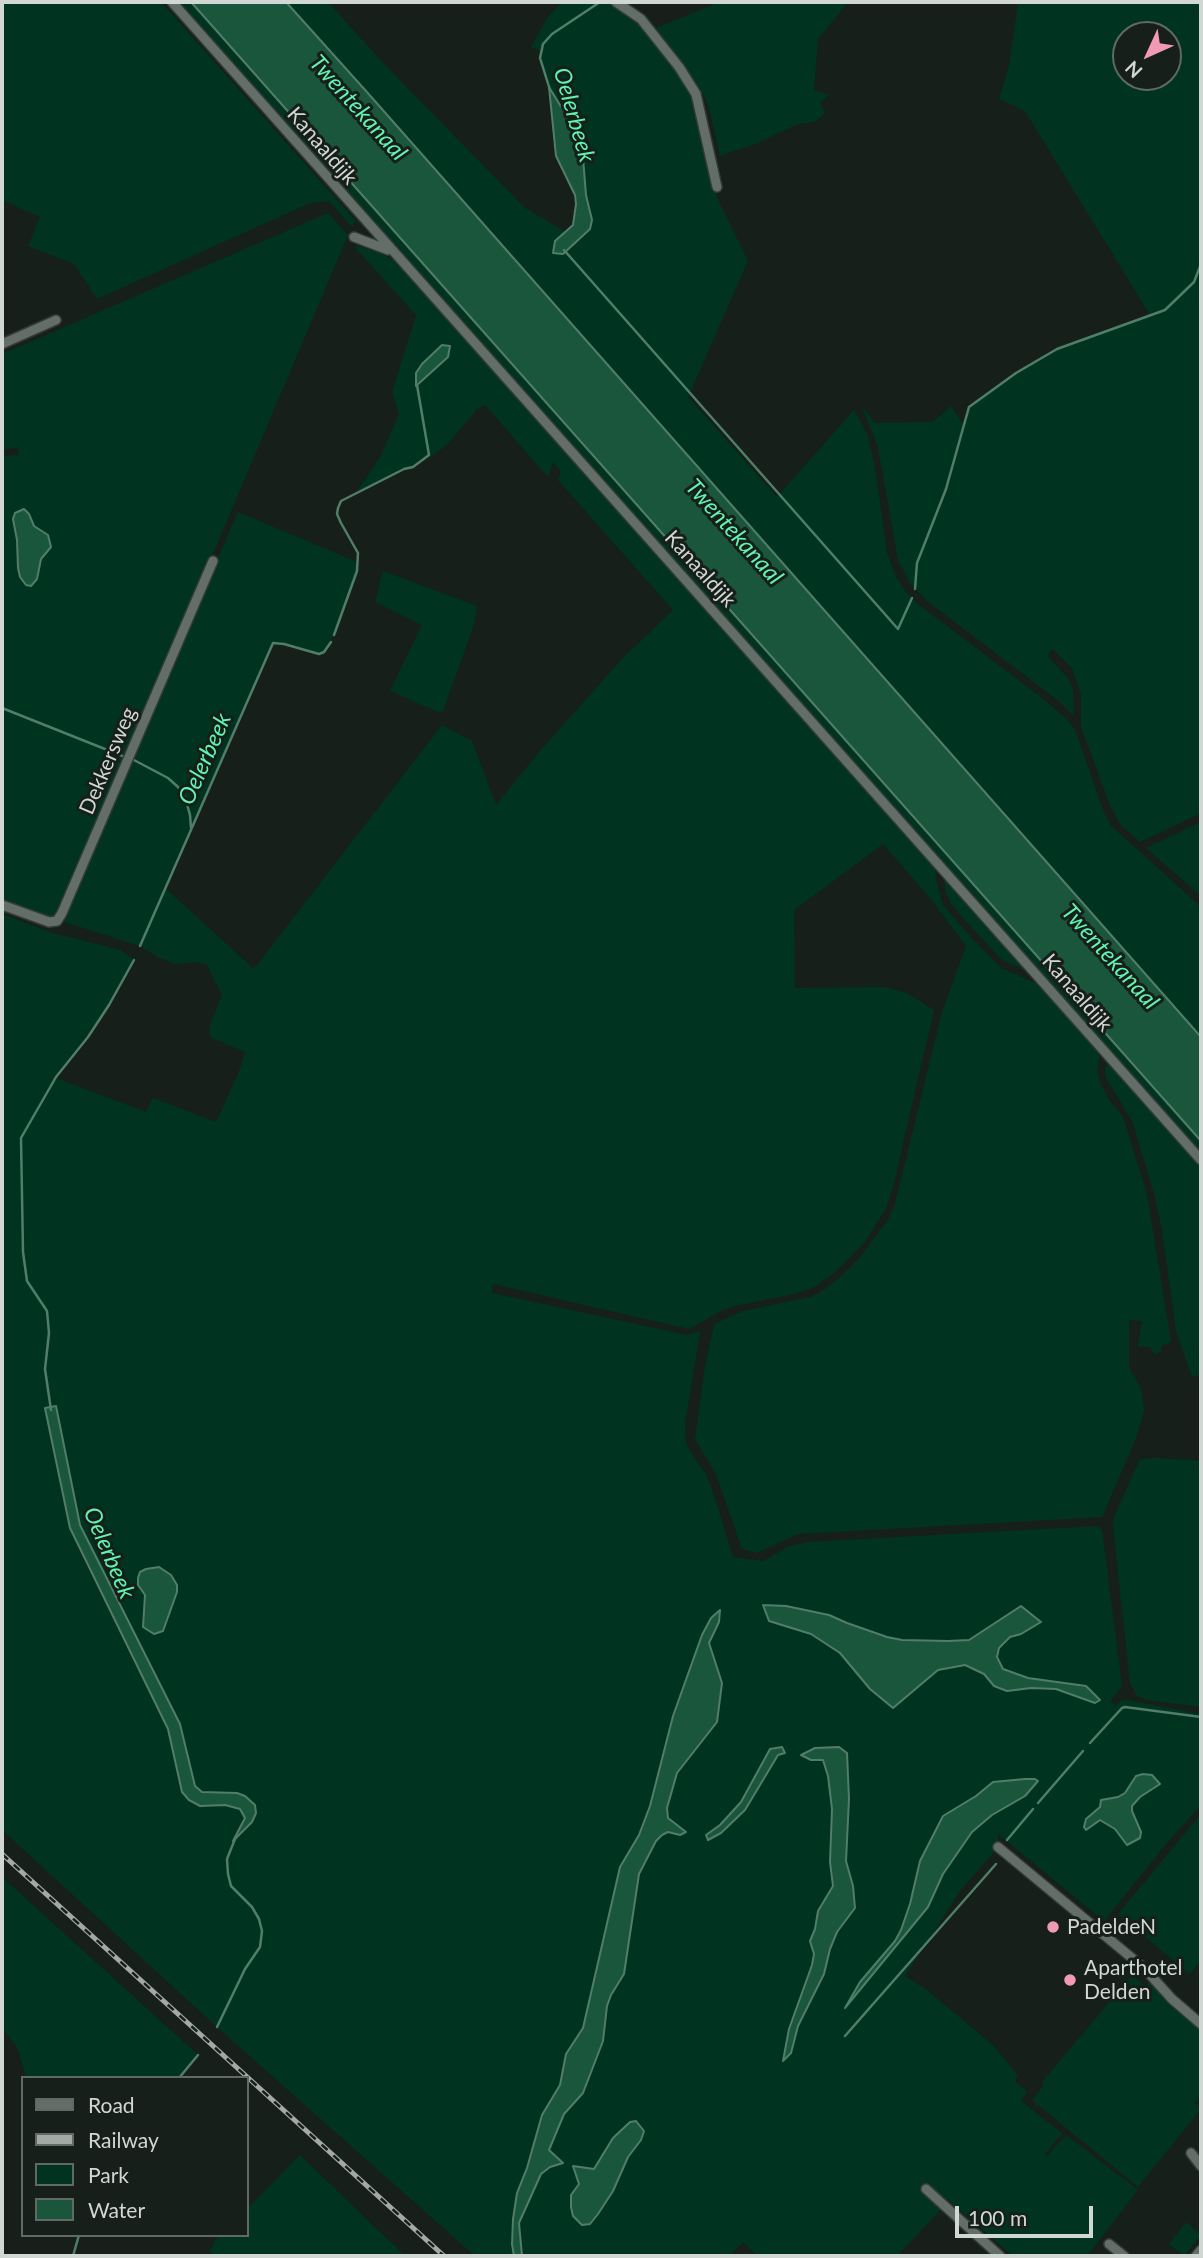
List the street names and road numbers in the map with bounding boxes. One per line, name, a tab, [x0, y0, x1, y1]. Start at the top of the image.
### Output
street label: Kanaaldijk	[282, 102, 362, 190]
street label: Kanaaldijk	[659, 526, 741, 612]
street label: Dekkersweg	[74, 704, 142, 818]
street label: Kanaaldijk	[1037, 949, 1117, 1037]

